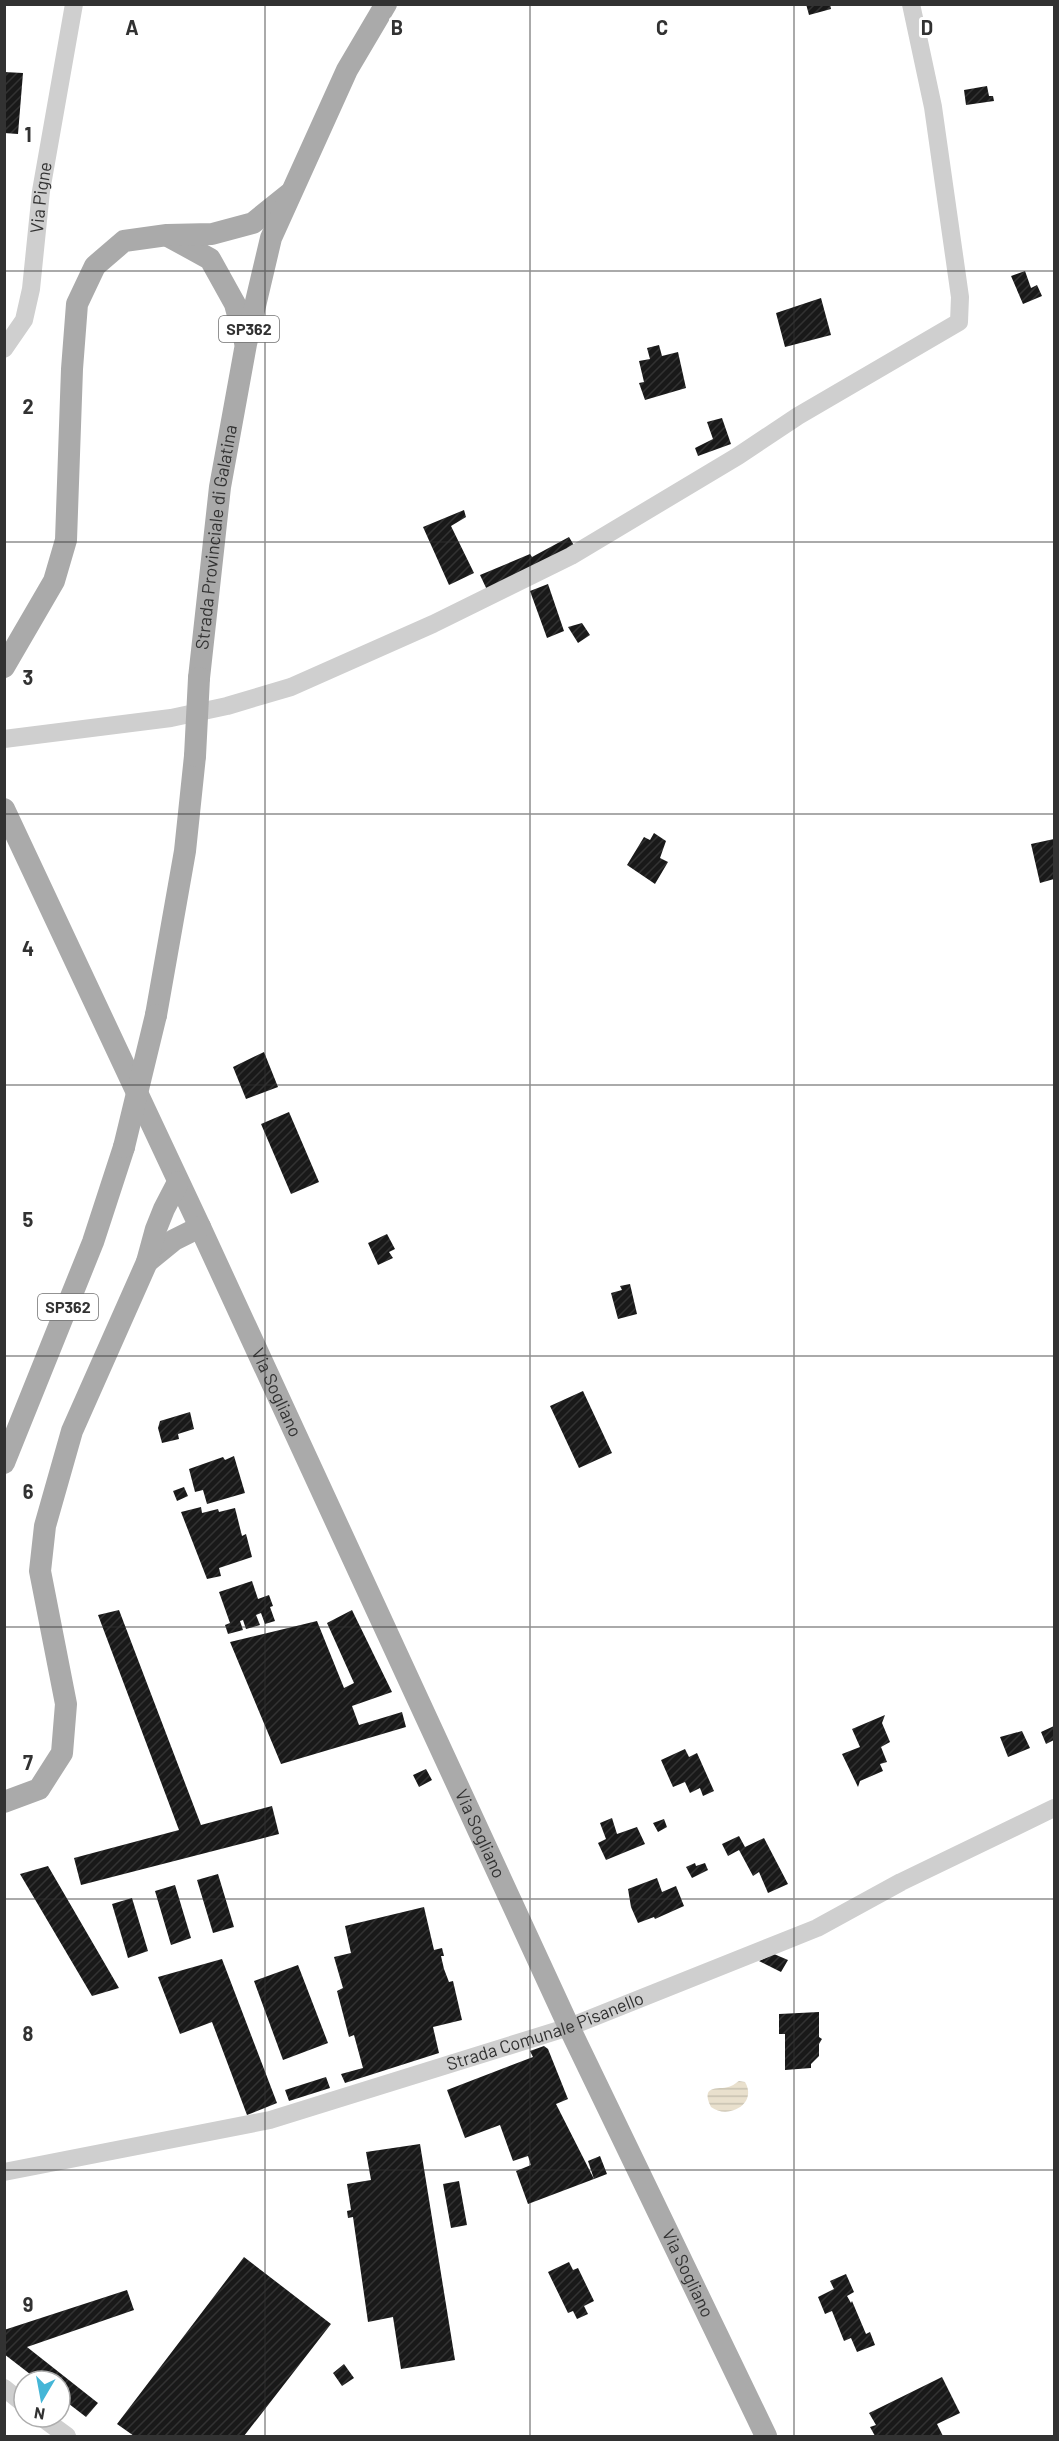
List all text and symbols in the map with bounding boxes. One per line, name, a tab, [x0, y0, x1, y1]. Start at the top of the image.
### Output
text: A	[125, 15, 139, 39]
text: B	[391, 15, 403, 39]
text: C	[656, 15, 668, 39]
text: D	[921, 15, 933, 39]
text: 1	[24, 122, 32, 146]
street label: Via Pigne	[25, 160, 56, 234]
road number: SP362	[219, 316, 279, 342]
text: 2	[22, 394, 34, 418]
street label: Strada Provinciale di Galatina	[190, 423, 241, 651]
text: 3	[23, 665, 33, 689]
text: 4	[22, 936, 34, 960]
text: 5	[23, 1207, 34, 1231]
road number: SP362	[38, 1294, 98, 1320]
street label: Via Sogliano	[247, 1344, 307, 1440]
text: 6	[23, 1479, 34, 1503]
text: 7	[23, 1750, 33, 1774]
street label: Via Sogliano	[451, 1786, 511, 1881]
street label: Strada Comunale Pisanello	[443, 1986, 647, 2075]
text: 8	[23, 2021, 34, 2045]
street label: Via Sogliano	[658, 2225, 719, 2321]
text: 9	[23, 2292, 33, 2316]
north arrow	[12, 2369, 72, 2429]
text: N	[32, 2404, 46, 2425]

